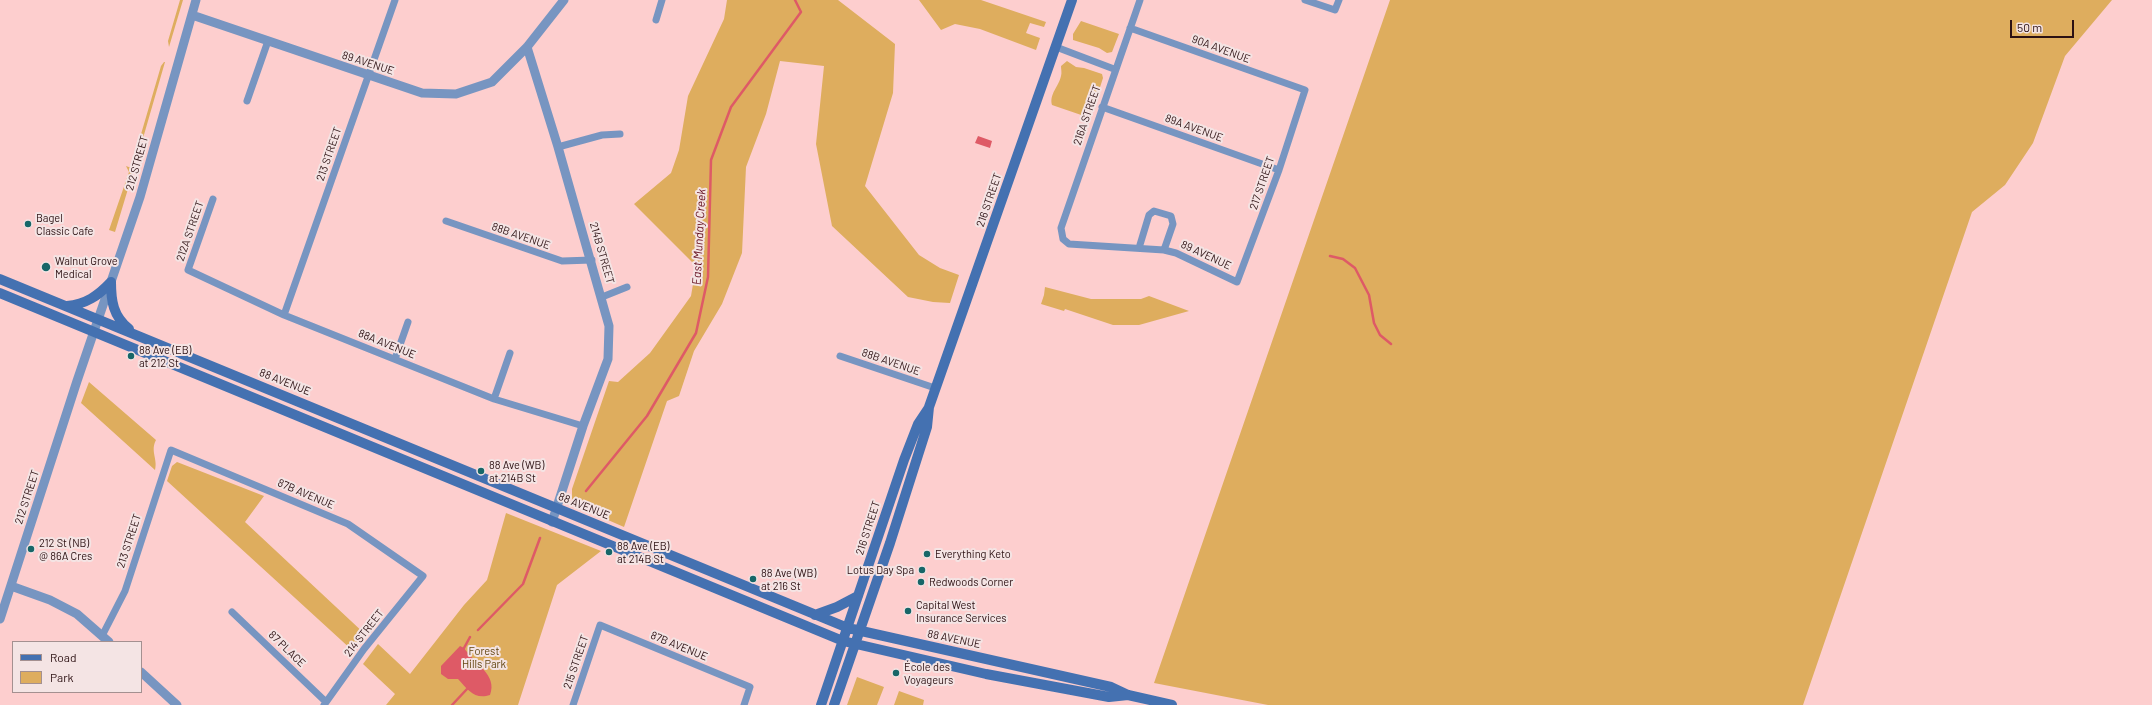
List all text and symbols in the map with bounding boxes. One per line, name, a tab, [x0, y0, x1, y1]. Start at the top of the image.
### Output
scale bar	[2012, 12, 2076, 38]
text: 50 m	[2017, 20, 2042, 34]
street label: 90A AVENUE	[1190, 32, 1252, 66]
street label: 89 AVENUE	[340, 48, 396, 78]
street label: 216A STREET	[1071, 83, 1103, 147]
street label: 89A AVENUE	[1163, 111, 1225, 145]
street label: 213 STREET	[314, 125, 344, 183]
street label: 212 STREET	[123, 134, 151, 192]
street label: 217 STREET	[1247, 154, 1277, 212]
street label: 216 STREET	[974, 171, 1004, 229]
water label: East Munday Creek	[689, 189, 709, 285]
street label: 212A STREET	[173, 199, 207, 263]
place label: Bagel Classic Cafe	[36, 211, 93, 237]
marker: Bagel Classic Cafe	[23, 219, 33, 229]
street label: 88B AVENUE	[490, 220, 552, 252]
street label: 214B STREET	[587, 221, 617, 285]
street label: 89 AVENUE	[1179, 238, 1233, 272]
place label: Walnut Grove Medical	[55, 254, 118, 280]
marker: Walnut Grove Medical	[40, 261, 52, 273]
street label: 88A AVENUE	[356, 327, 418, 361]
place label: 88 Ave (EB) at 212 St	[139, 343, 191, 369]
street label: 88B AVENUE	[860, 346, 922, 378]
marker: 88 Ave (EB) at 212 St	[126, 351, 136, 361]
street label: 88 AVENUE	[257, 366, 313, 398]
place label: 88 Ave (WB) at 214B St	[489, 458, 544, 484]
marker: 88 Ave (WB) at 214B St	[476, 466, 486, 476]
street label: 212 STREET	[12, 468, 42, 526]
street label: 87B AVENUE	[276, 476, 336, 512]
street label: 88 AVENUE	[556, 490, 612, 522]
street label: 216 STREET	[853, 499, 883, 557]
street label: 213 STREET	[114, 512, 144, 570]
place label: 212 St (NB) @ 86A Cres	[39, 536, 92, 562]
place label: 88 Ave (EB) at 214B St	[617, 539, 669, 565]
marker: 212 St (NB) @ 86A Cres	[26, 544, 36, 554]
marker: 88 Ave (EB) at 214B St	[604, 547, 614, 557]
place label: Everything Keto	[935, 547, 1011, 561]
marker: Everything Keto	[922, 549, 932, 559]
place label: Lotus Day Spa	[847, 563, 914, 577]
marker: Lotus Day Spa	[917, 565, 927, 575]
place label: 88 Ave (WB) at 216 St	[761, 566, 816, 592]
marker: 88 Ave (WB) at 216 St	[748, 574, 758, 584]
place label: Redwoods Corner	[929, 575, 1013, 589]
marker: Redwoods Corner	[916, 577, 926, 587]
place label: Capital West Insurance Services	[916, 598, 1007, 624]
marker: Capital West Insurance Services	[903, 606, 913, 616]
street label: 214 STREET	[341, 607, 387, 659]
street label: 88 AVENUE	[926, 627, 982, 651]
street label: 87 PLACE	[266, 628, 308, 670]
street label: 87B AVENUE	[649, 629, 709, 663]
street label: 215 STREET	[561, 633, 591, 691]
legend	[12, 641, 142, 693]
park label: Forest Hills Park	[462, 644, 506, 670]
text: Road	[50, 650, 77, 664]
place label: École des Voyageurs	[904, 660, 953, 686]
marker: École des Voyageurs	[891, 668, 901, 678]
text: Park	[50, 670, 74, 684]

